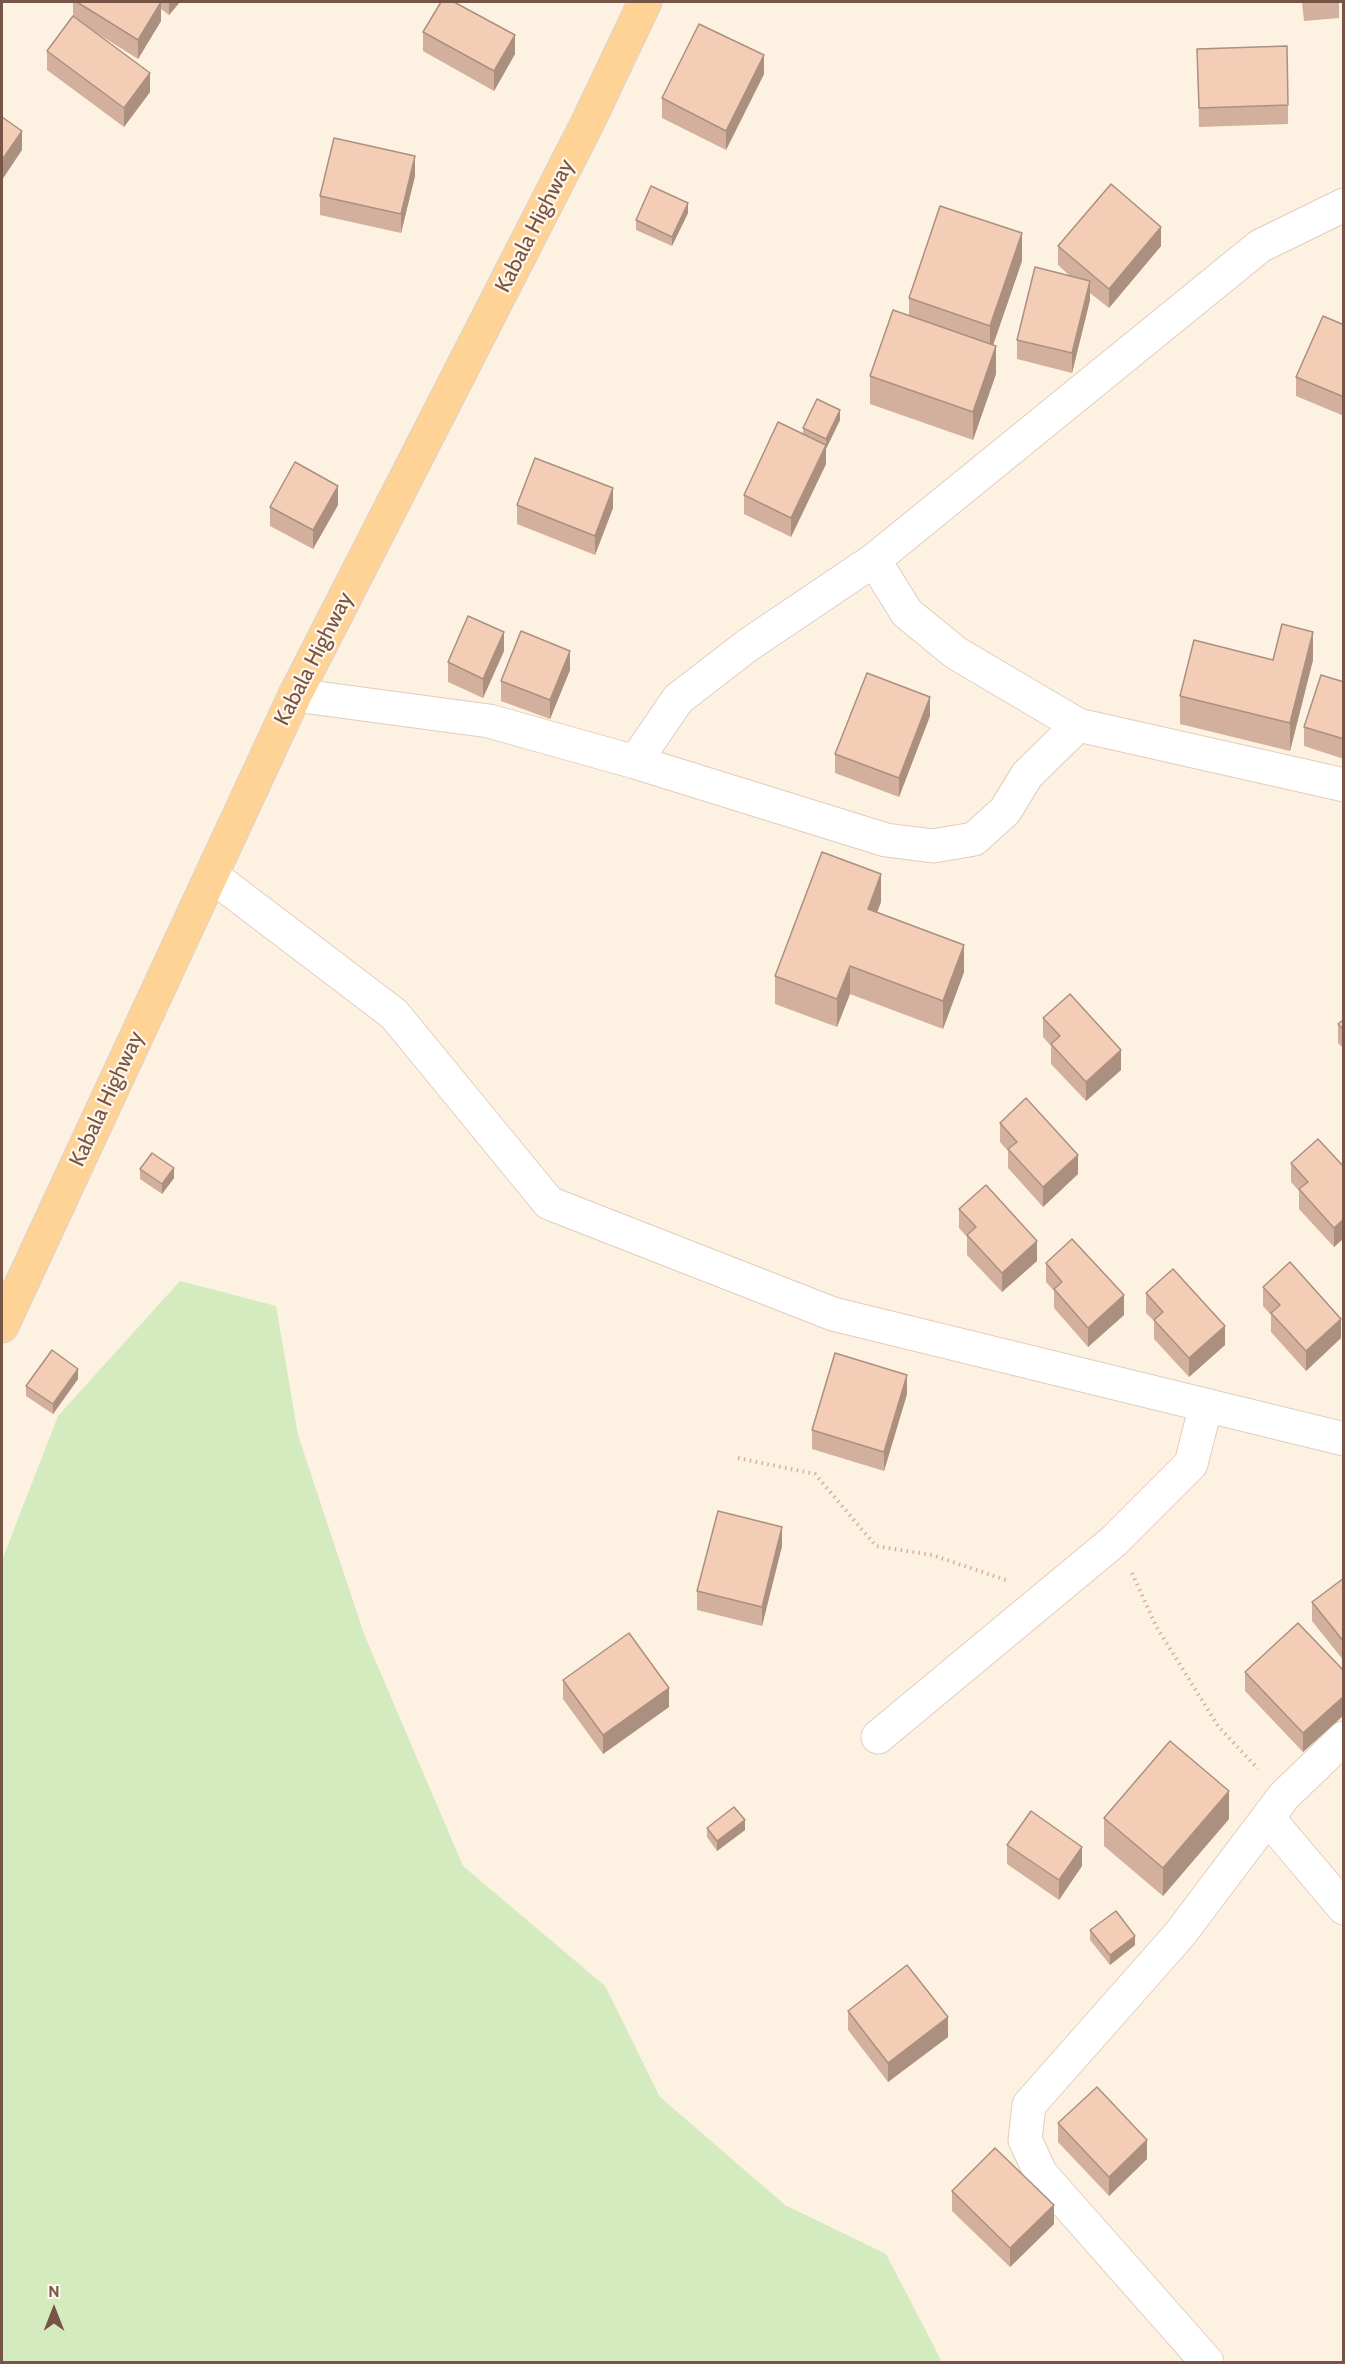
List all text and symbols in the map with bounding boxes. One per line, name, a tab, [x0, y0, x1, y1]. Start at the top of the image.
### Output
street label: Kabala Highway	[490, 155, 580, 297]
street label: Kabala Highway	[269, 588, 359, 730]
street label: Kabala Highway	[64, 1027, 150, 1171]
north arrow	[24, 2280, 84, 2340]
text: N	[48, 2282, 60, 2301]

